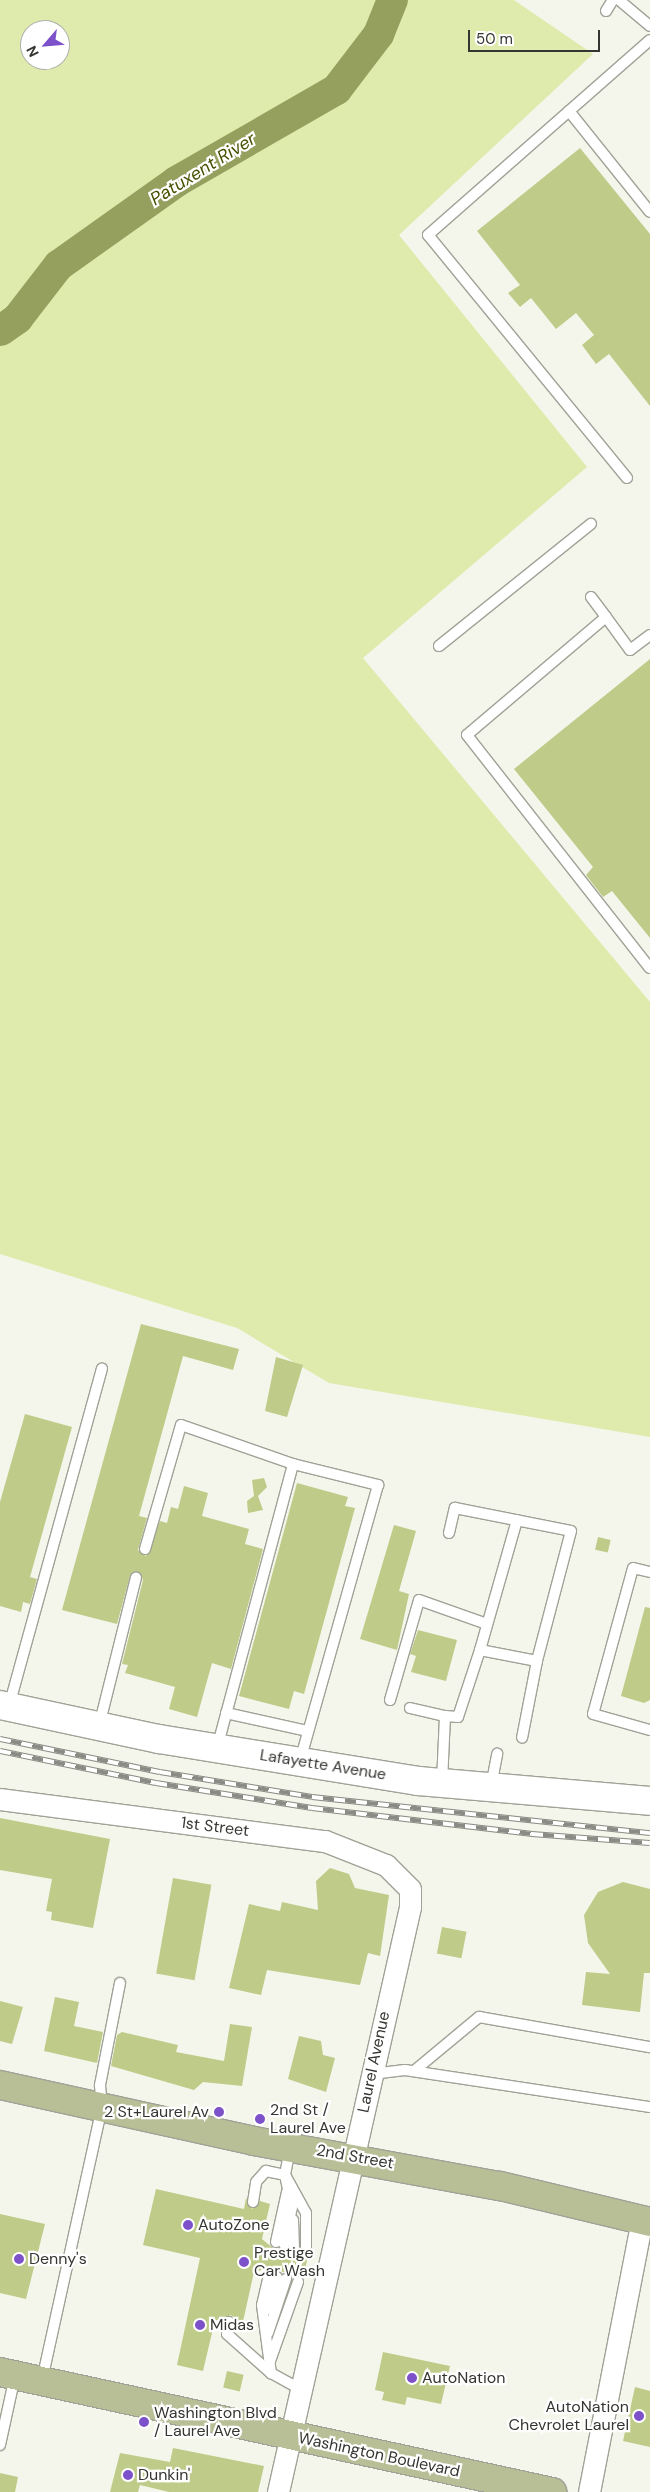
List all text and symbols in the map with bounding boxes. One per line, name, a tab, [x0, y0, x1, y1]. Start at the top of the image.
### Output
north arrow	[20, 20, 70, 70]
scale bar	[470, 20, 602, 52]
text: 50 m	[476, 29, 513, 49]
text: N	[22, 43, 43, 60]
water label: Patuxent River	[146, 128, 260, 210]
street label: Lafayette Avenue	[258, 1746, 388, 1784]
street label: 1st Street	[180, 1813, 250, 1841]
street label: Laurel Avenue	[354, 2010, 394, 2114]
place label: 2nd St / Laurel Ave	[270, 2100, 346, 2138]
place label: 2 St+Laurel Av	[104, 2102, 209, 2122]
marker: 2 St+Laurel Av	[213, 2106, 225, 2118]
marker: 2nd St / Laurel Ave	[254, 2113, 266, 2125]
street label: 2nd Street	[315, 2141, 395, 2173]
place label: AutoZone	[198, 2215, 270, 2235]
marker: AutoZone	[182, 2219, 194, 2231]
place label: Prestige Car Wash	[254, 2243, 325, 2281]
place label: Denny's	[29, 2249, 87, 2269]
marker: Denny's	[13, 2253, 25, 2265]
marker: Prestige Car Wash	[238, 2256, 250, 2268]
place label: Midas	[210, 2315, 254, 2335]
marker: Midas	[194, 2319, 206, 2331]
place label: AutoNation	[422, 2368, 505, 2388]
marker: AutoNation	[406, 2372, 418, 2384]
place label: AutoNation Chevrolet Laurel	[509, 2397, 629, 2435]
place label: Washington Blvd / Laurel Ave	[154, 2403, 277, 2441]
marker: AutoNation Chevrolet Laurel	[633, 2410, 645, 2422]
marker: Washington Blvd / Laurel Ave	[138, 2416, 150, 2428]
street label: Washington Boulevard	[297, 2428, 461, 2482]
place label: Dunkin'	[138, 2465, 190, 2485]
marker: Dunkin'	[122, 2469, 134, 2481]

